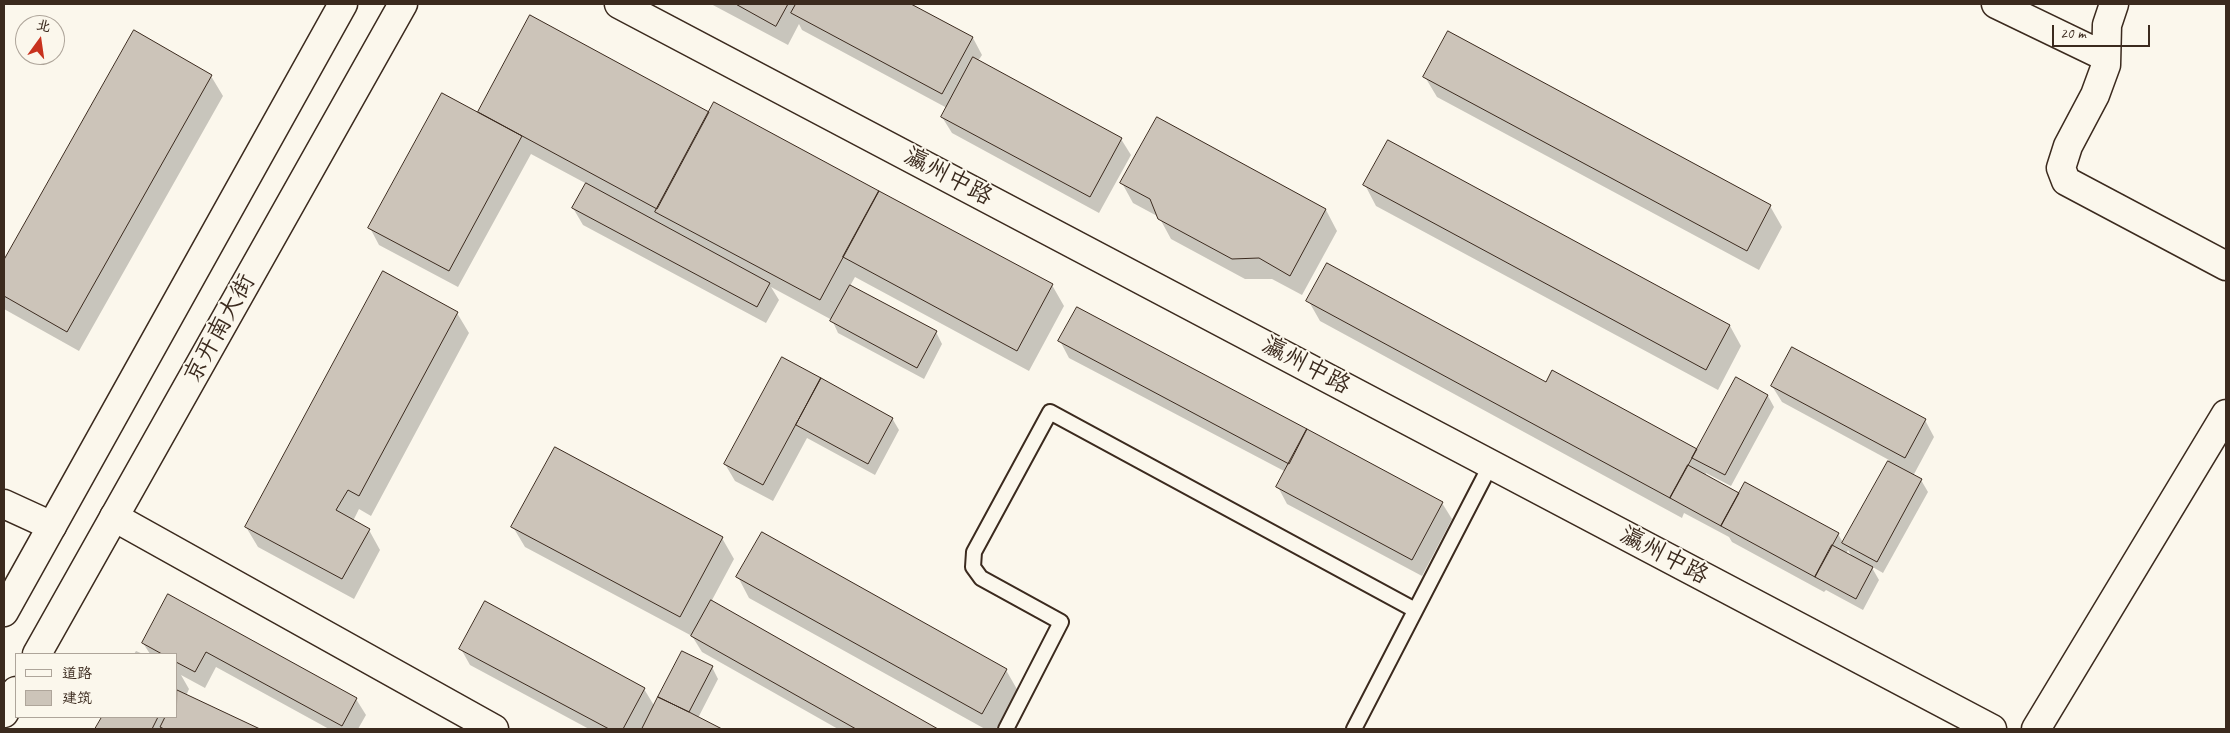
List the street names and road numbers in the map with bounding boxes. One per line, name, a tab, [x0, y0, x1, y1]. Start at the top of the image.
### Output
street label: 瀛州中路	[899, 142, 997, 212]
street label: 京开南大街	[178, 270, 262, 388]
street label: 瀛州中路	[1257, 331, 1355, 401]
street label: 瀛州中路	[1615, 521, 1713, 591]

